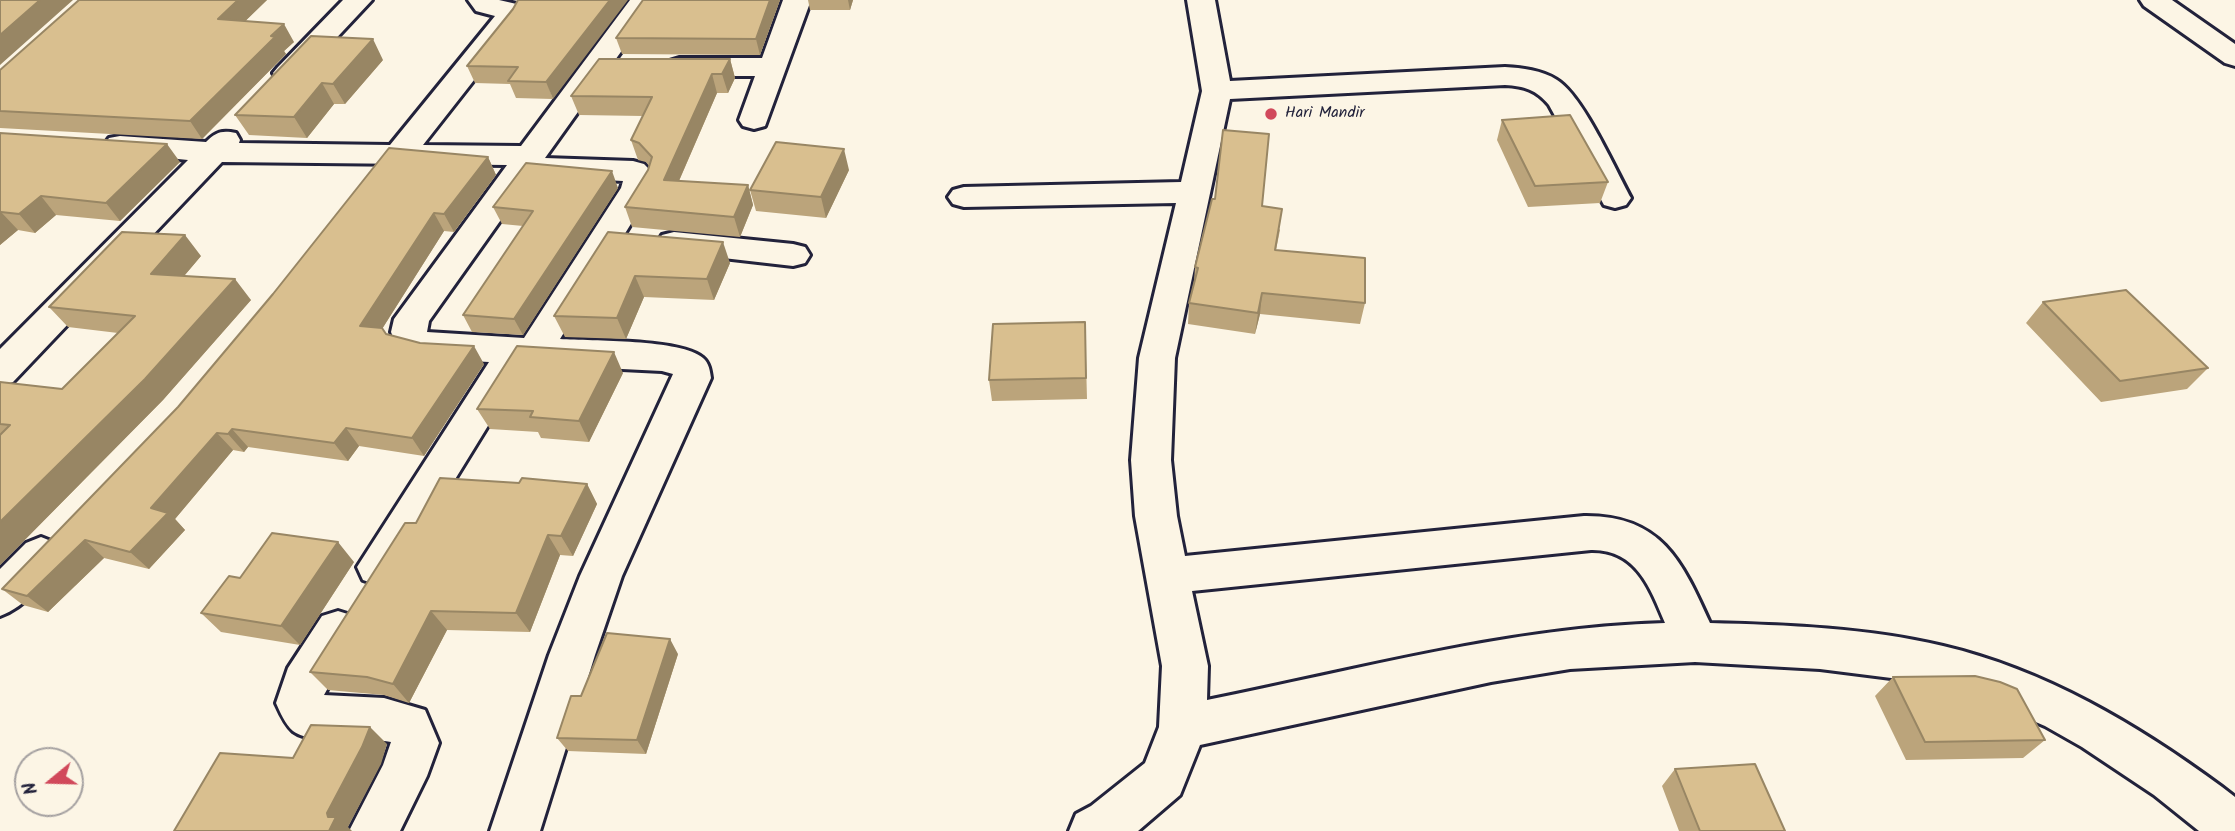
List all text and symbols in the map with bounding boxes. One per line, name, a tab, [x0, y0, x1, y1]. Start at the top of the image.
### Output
place label: Hari Mandir	[1285, 104, 1364, 124]
marker: Hari Mandir	[1263, 106, 1279, 122]
north arrow	[14, 747, 84, 817]
text: N	[15, 778, 47, 799]

